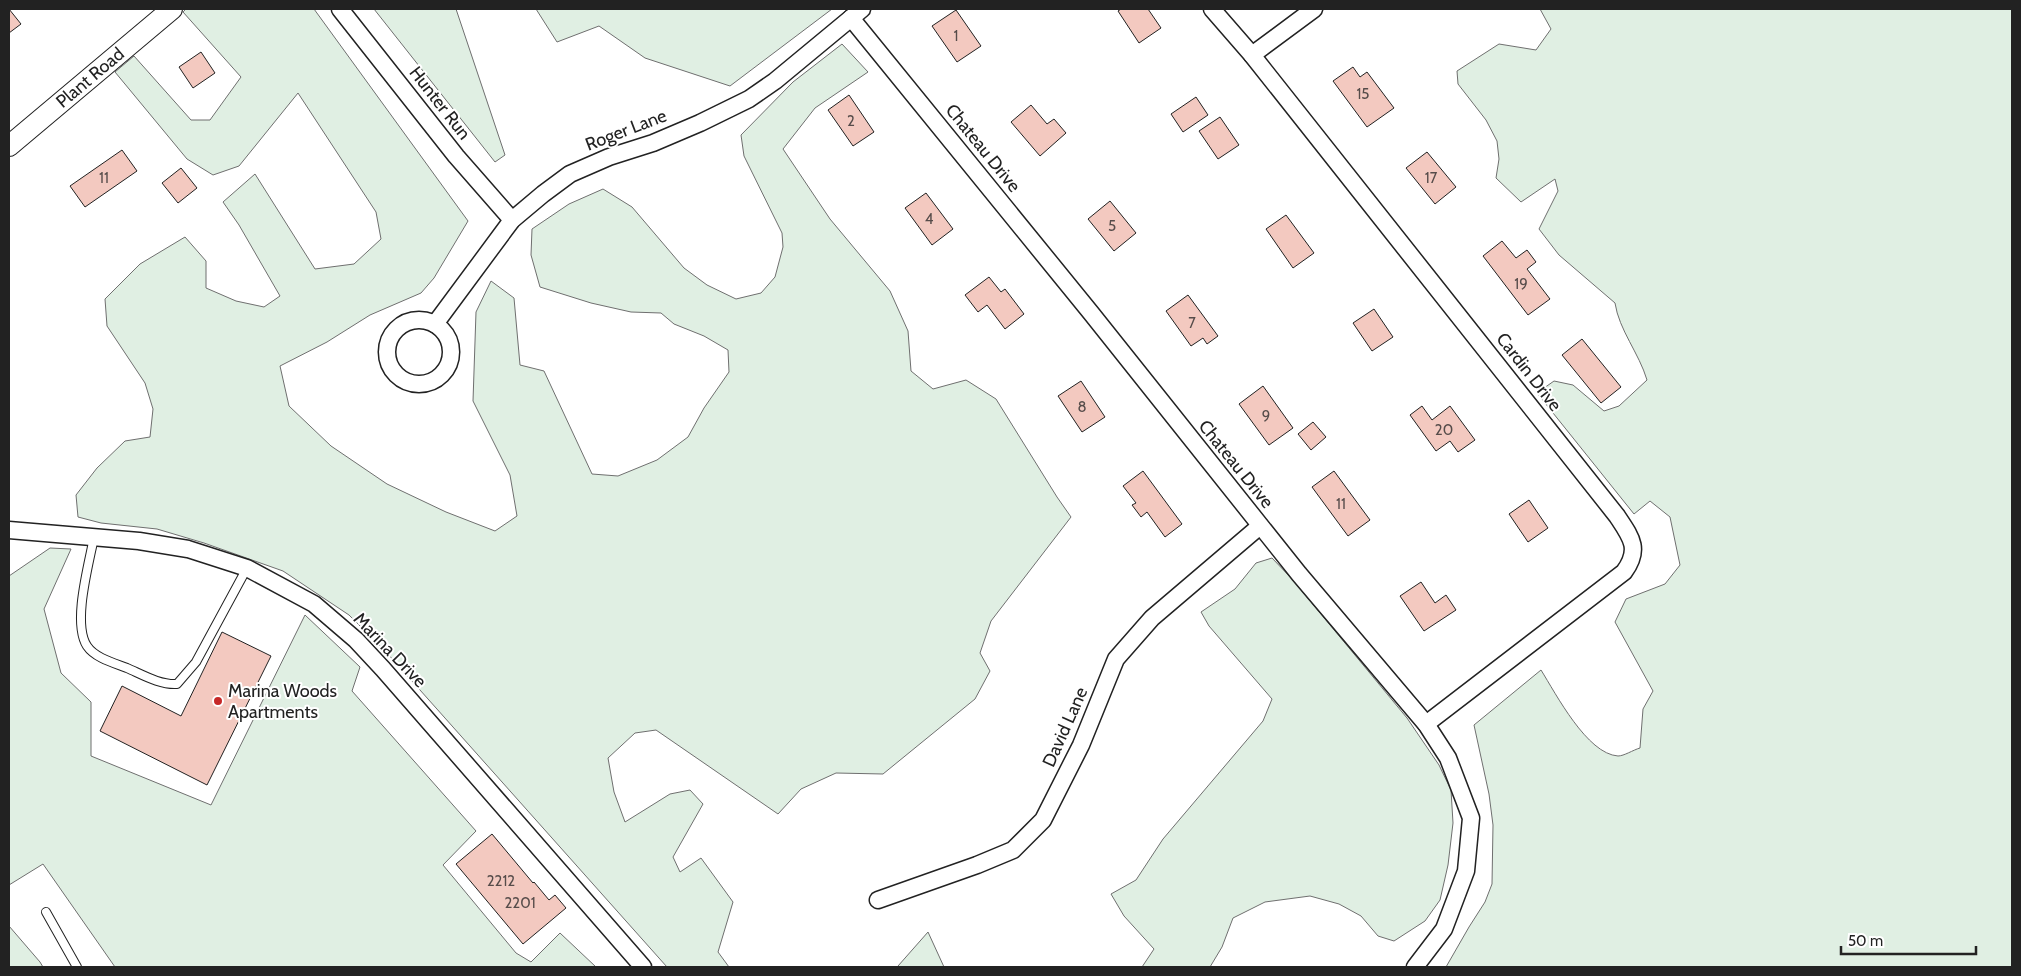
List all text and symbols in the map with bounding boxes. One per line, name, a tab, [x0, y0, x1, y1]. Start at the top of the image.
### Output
house number: 1	[954, 27, 958, 45]
street label: Plant Road	[52, 43, 129, 113]
street label: Hunter Run	[405, 62, 475, 144]
house number: 15	[1356, 85, 1370, 103]
street label: Chateau Drive	[941, 99, 1025, 197]
street label: Roger Lane	[582, 104, 670, 156]
house number: 2	[847, 112, 855, 130]
house number: 11	[99, 169, 109, 187]
house number: 17	[1425, 169, 1438, 187]
house number: 4	[925, 210, 934, 228]
house number: 5	[1108, 217, 1116, 235]
house number: 19	[1514, 275, 1528, 293]
house number: 7	[1188, 314, 1196, 332]
street label: Cardin Drive	[1492, 328, 1566, 416]
house number: 8	[1077, 398, 1087, 416]
house number: 9	[1262, 407, 1270, 425]
street label: Chateau Drive	[1194, 415, 1278, 513]
house number: 20	[1435, 421, 1453, 439]
house number: 11	[1336, 495, 1346, 513]
street label: Marina Drive	[349, 608, 431, 692]
place label: Marina Woods Apartments	[228, 680, 337, 723]
street label: David Lane	[1038, 684, 1092, 770]
marker: Marina Woods Apartments	[212, 695, 224, 707]
house number: 2212	[487, 872, 515, 890]
house number: 2201	[504, 894, 536, 912]
scale bar	[1841, 924, 1976, 956]
text: 50 m	[1848, 932, 1883, 950]

